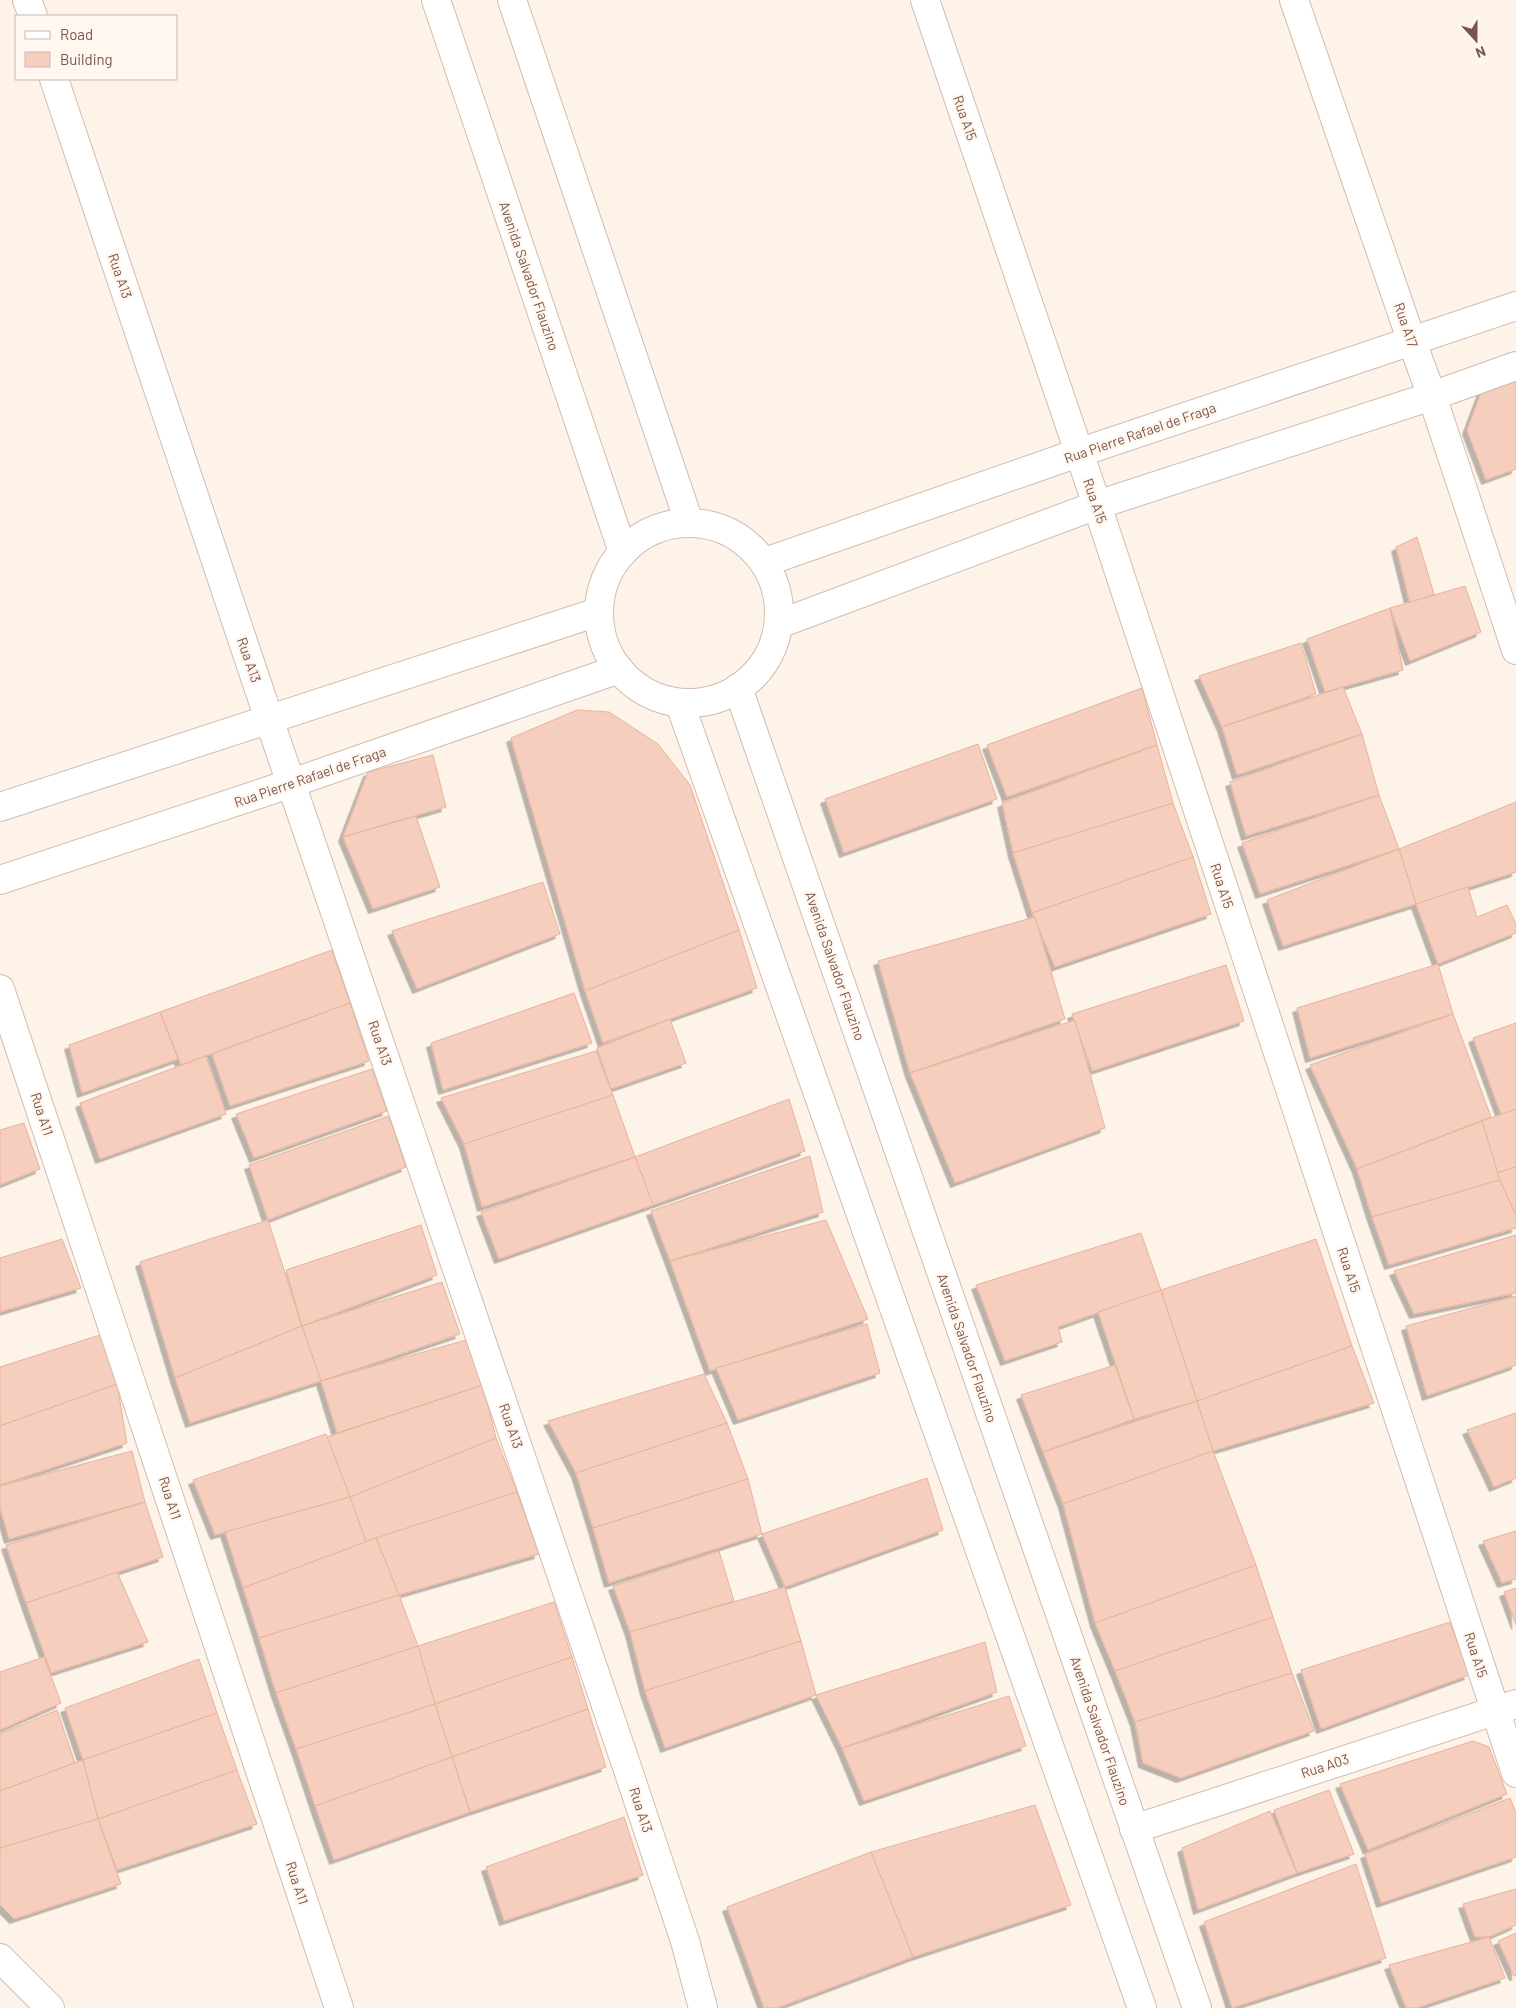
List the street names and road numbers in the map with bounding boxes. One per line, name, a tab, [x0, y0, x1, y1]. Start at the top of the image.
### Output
street label: Rua A15	[950, 93, 981, 143]
street label: Avenida Salvador Flauzino	[496, 199, 563, 353]
street label: Rua A13	[105, 251, 136, 301]
street label: Rua A17	[1391, 300, 1422, 350]
street label: Rua Pierre Rafael de Fraga	[1062, 399, 1218, 467]
street label: Rua A15	[1080, 476, 1111, 526]
street label: Rua A13	[234, 635, 265, 685]
street label: Rua Pierre Rafael de Fraga	[232, 743, 388, 811]
street label: Rua A15	[1207, 861, 1238, 911]
street label: Avenida Salvador Flauzino	[802, 889, 869, 1043]
street label: Rua A13	[365, 1018, 396, 1068]
street label: Rua A11	[28, 1090, 57, 1138]
street label: Rua A15	[1334, 1245, 1365, 1295]
street label: Avenida Salvador Flauzino	[934, 1271, 1001, 1425]
street label: Rua A13	[496, 1401, 527, 1451]
street label: Rua A11	[156, 1474, 185, 1522]
street label: Rua A15	[1461, 1630, 1492, 1680]
street label: Avenida Salvador Flauzino	[1067, 1654, 1134, 1808]
street label: Rua A03	[1299, 1750, 1351, 1781]
street label: Rua A13	[626, 1785, 657, 1835]
street label: Rua A11	[283, 1859, 312, 1907]

